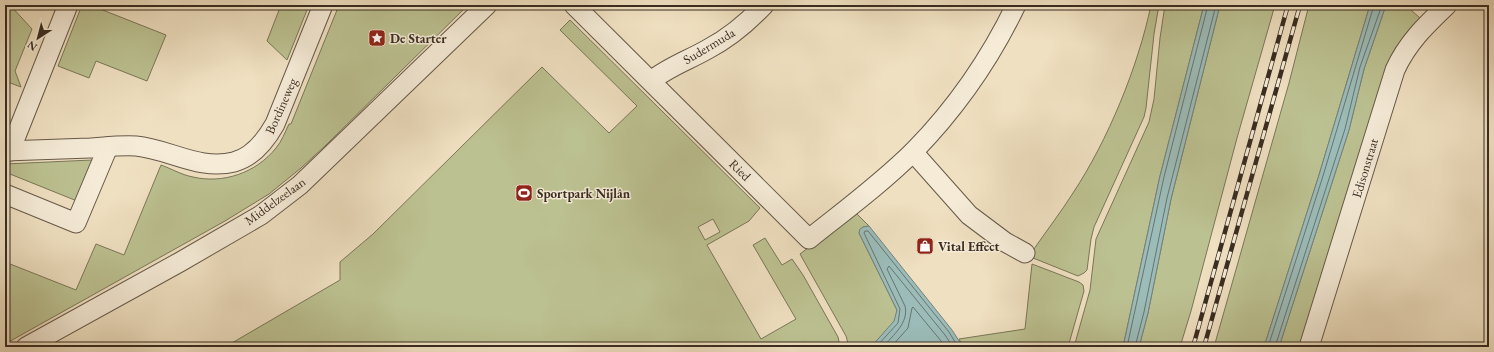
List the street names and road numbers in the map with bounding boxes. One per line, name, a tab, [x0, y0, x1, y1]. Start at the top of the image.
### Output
street label: Sudermuda	[680, 23, 739, 68]
street label: Bordineweg	[261, 75, 301, 137]
street label: Edisonstraat	[1348, 136, 1382, 200]
street label: Ried	[726, 156, 755, 185]
street label: Middelzeelaan	[241, 173, 309, 229]

